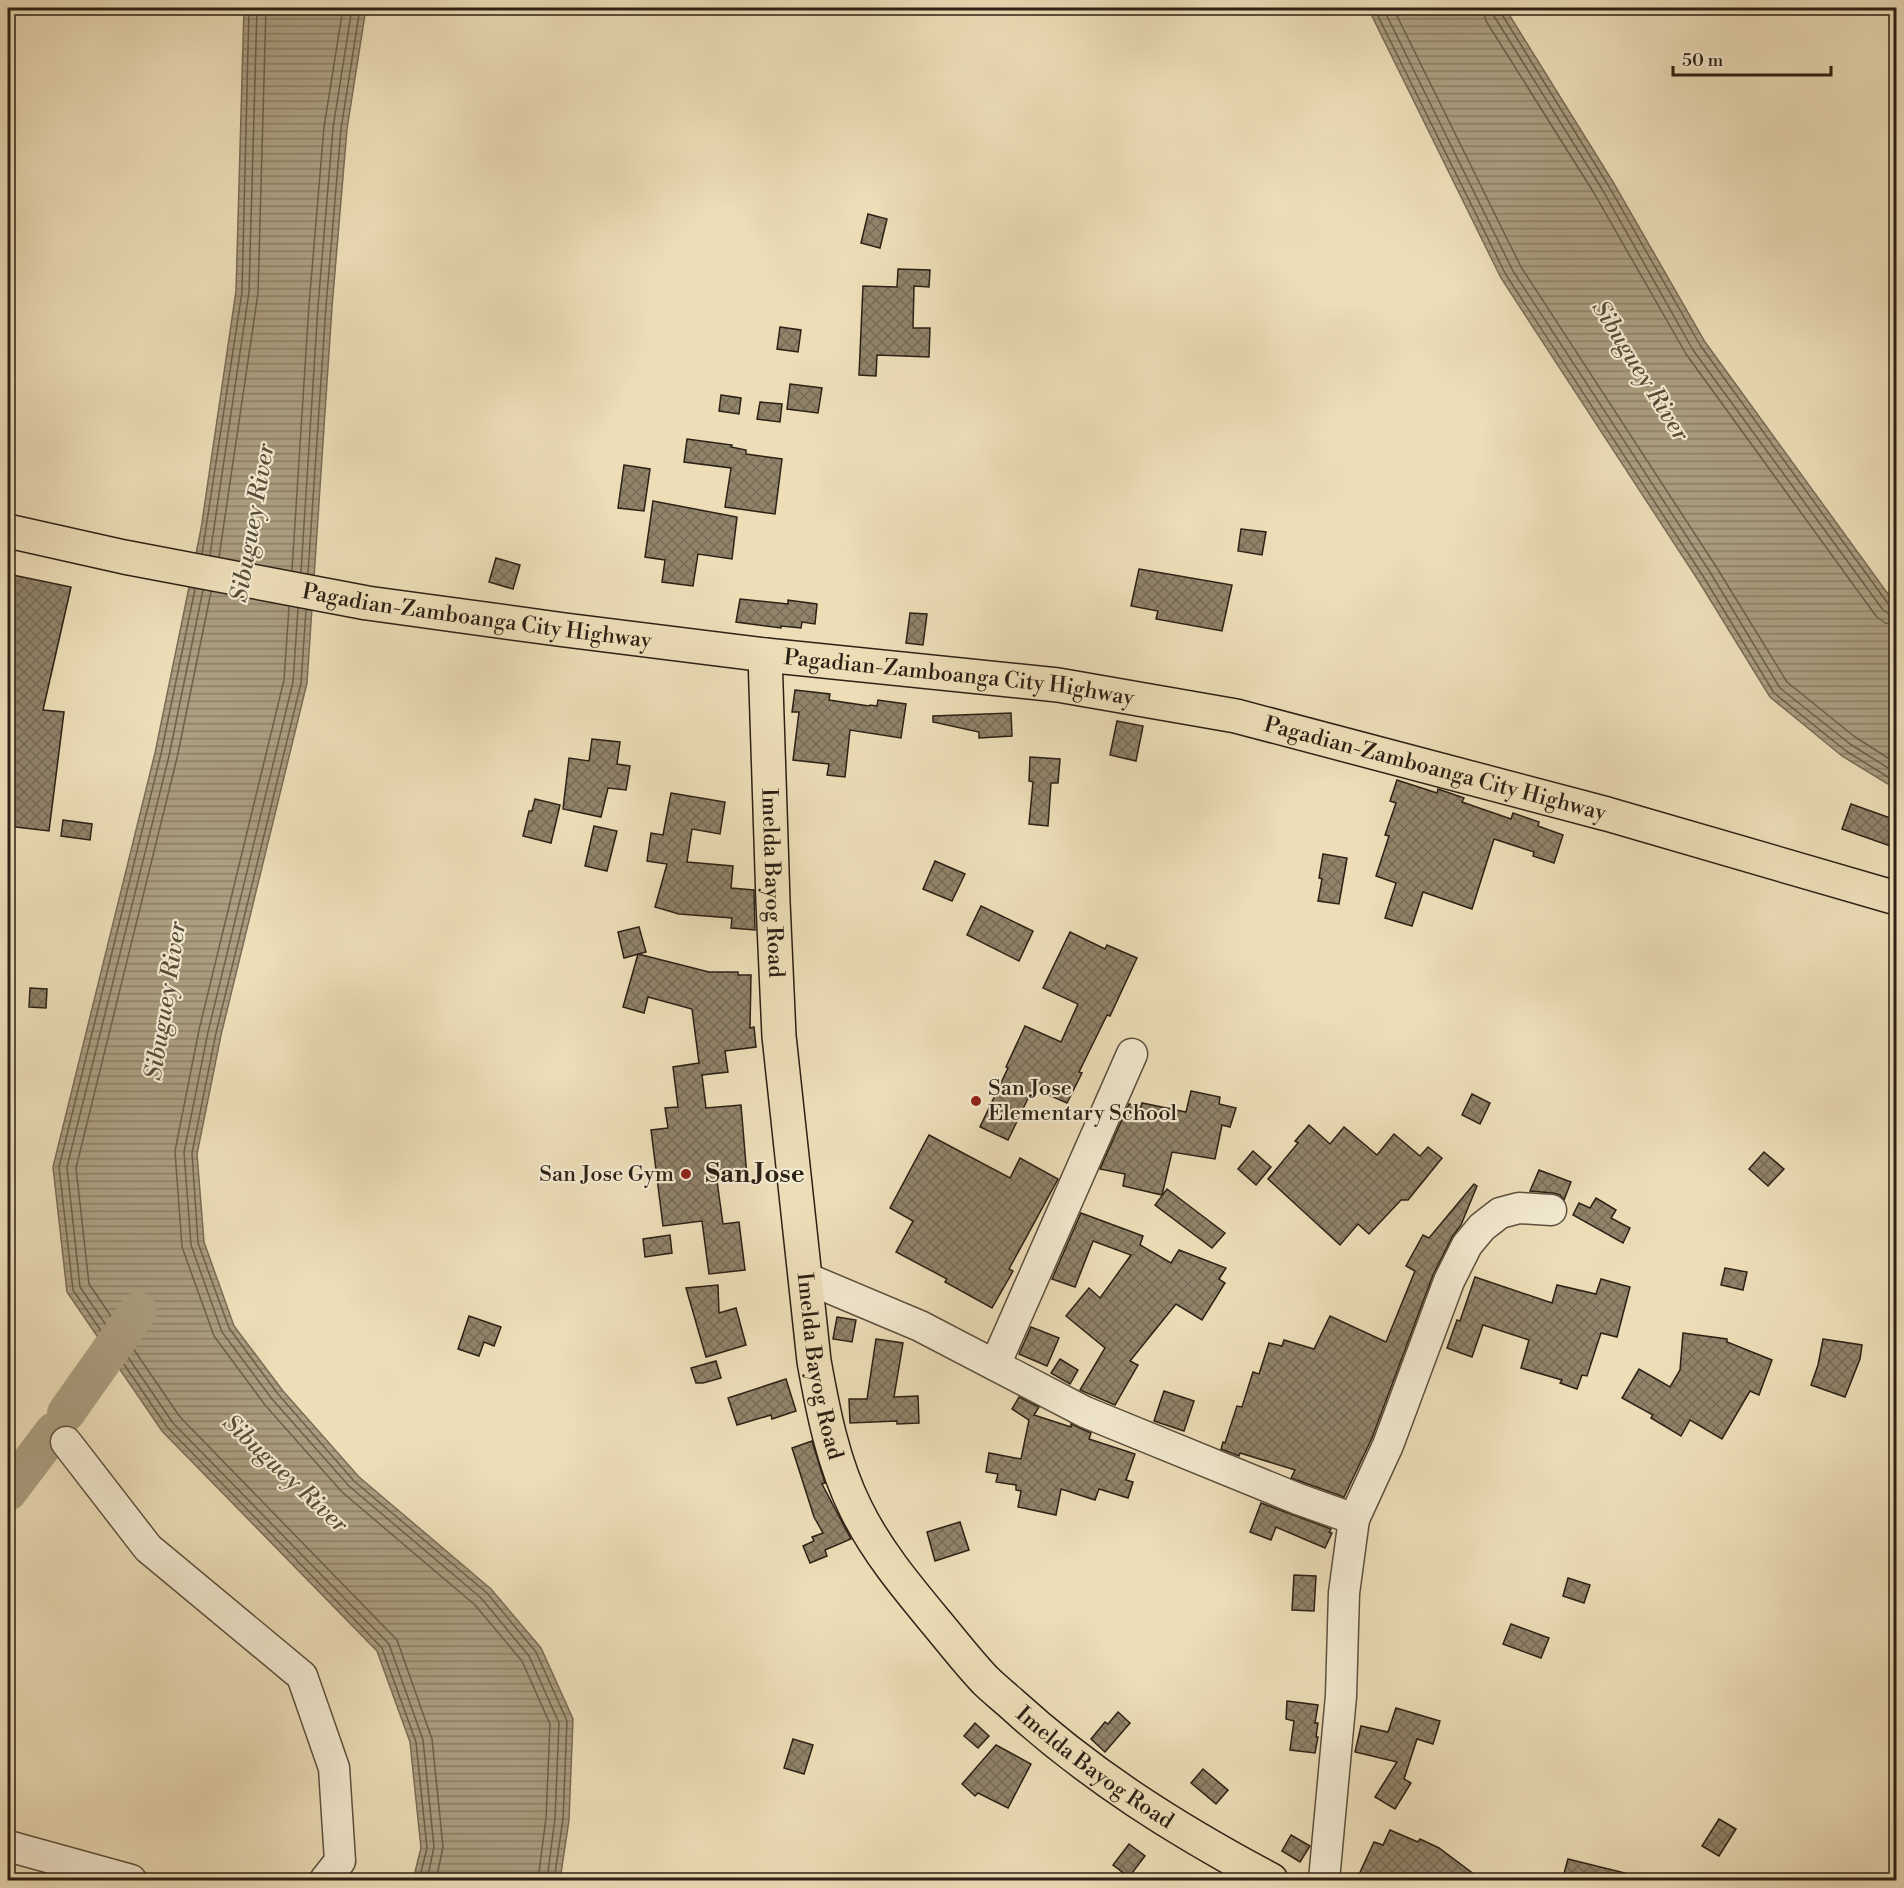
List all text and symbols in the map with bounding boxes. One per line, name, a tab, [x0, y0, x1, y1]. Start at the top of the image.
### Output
scale bar	[1673, 39, 1830, 77]
text: 50 m	[1682, 49, 1724, 72]
water label: Sibuguey River	[1585, 295, 1696, 448]
water label: Sibuguey River	[224, 441, 282, 605]
street label: Pagadian-Zamboanga City Highway	[300, 578, 654, 654]
street label: Pagadian-Zamboanga City Highway	[783, 644, 1137, 712]
street label: Pagadian-Zamboanga City Highway	[1261, 711, 1610, 827]
street label: Imelda Bayog Road	[756, 788, 790, 979]
water label: Sibuguey River	[139, 919, 193, 1083]
place label: San Jose Elementary School	[988, 1075, 1178, 1127]
marker: San Jose Elementary School	[969, 1094, 983, 1108]
district label: San Jose	[705, 1158, 805, 1190]
place label: San Jose Gym	[539, 1161, 674, 1188]
marker: San Jose Gym	[679, 1167, 693, 1181]
street label: Imelda Bayog Road	[791, 1271, 849, 1463]
water label: Sibuguey River	[216, 1408, 354, 1540]
street label: Imelda Bayog Road	[1010, 1701, 1179, 1835]

